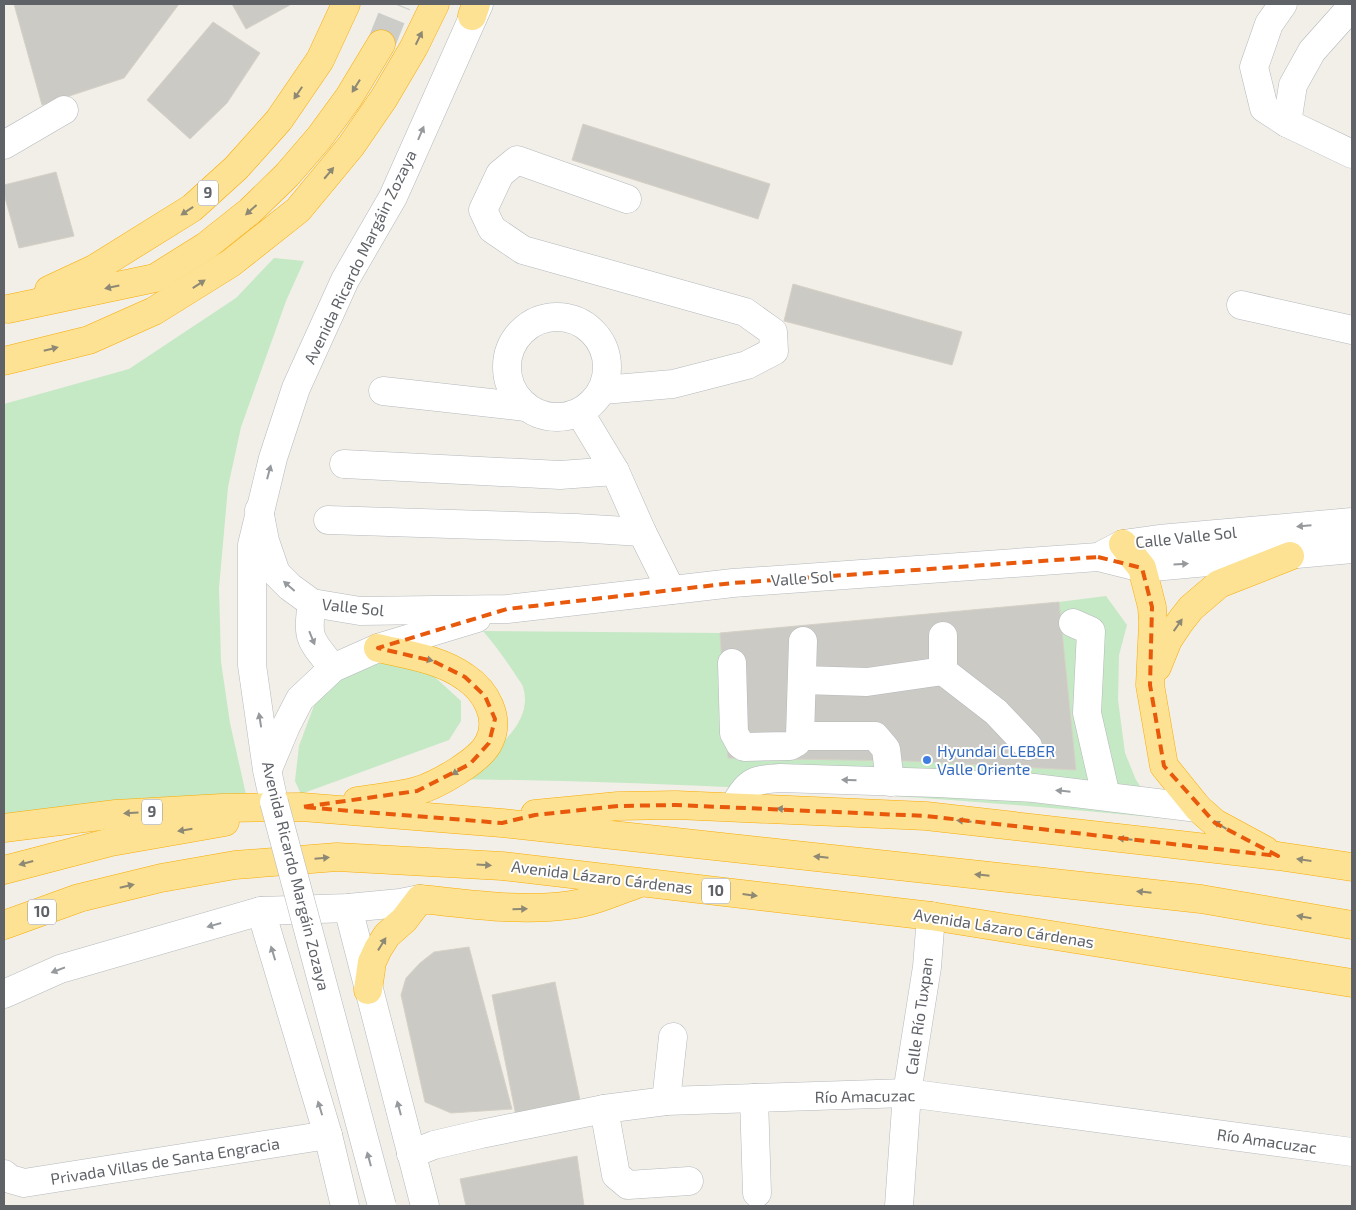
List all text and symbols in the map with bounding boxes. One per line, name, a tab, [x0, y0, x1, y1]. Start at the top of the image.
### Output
one-way arrow	[415, 31, 423, 45]
one-way arrow	[351, 79, 360, 92]
one-way arrow	[293, 86, 303, 99]
one-way arrow	[417, 126, 425, 140]
street label: Avenida Ricardo Margáin Zozaya	[299, 147, 420, 367]
one-way arrow	[323, 166, 334, 179]
road number: 9	[198, 180, 218, 206]
one-way arrow	[245, 204, 258, 215]
one-way arrow	[181, 206, 194, 216]
one-way arrow	[192, 279, 205, 289]
one-way arrow	[103, 284, 119, 292]
one-way arrow	[44, 345, 59, 353]
one-way arrow	[265, 465, 273, 480]
street label: Calle Valle Sol	[1134, 522, 1238, 551]
one-way arrow	[1295, 522, 1311, 530]
one-way arrow	[1173, 559, 1189, 567]
street label: Valle Sol	[770, 566, 834, 589]
one-way arrow	[284, 580, 296, 592]
street label: Valle Sol	[321, 594, 385, 619]
one-way arrow	[1173, 619, 1183, 632]
one-way arrow	[309, 631, 317, 645]
one-way arrow	[418, 655, 433, 663]
one-way arrow	[255, 711, 263, 727]
place label: Hyundai CLEBER Valle Oriente	[937, 741, 1055, 778]
marker: Hyundai CLEBER Valle Oriente	[921, 754, 933, 766]
street label: Avenida Ricardo Margáin Zozaya	[259, 759, 334, 993]
one-way arrow	[452, 766, 465, 775]
one-way arrow	[840, 776, 856, 784]
one-way arrow	[1055, 787, 1071, 795]
road number: 9	[142, 800, 162, 824]
one-way arrow	[776, 805, 792, 813]
one-way arrow	[123, 810, 139, 818]
one-way arrow	[955, 817, 971, 825]
one-way arrow	[1213, 820, 1226, 829]
one-way arrow	[177, 826, 193, 834]
one-way arrow	[1117, 835, 1133, 843]
one-way arrow	[812, 853, 828, 861]
one-way arrow	[314, 854, 330, 862]
street label: Avenida Lázaro Cárdenas	[510, 856, 694, 897]
one-way arrow	[1296, 856, 1312, 864]
one-way arrow	[19, 859, 34, 867]
one-way arrow	[476, 861, 492, 869]
one-way arrow	[974, 871, 990, 879]
road number: 10	[702, 878, 730, 904]
one-way arrow	[119, 882, 134, 890]
one-way arrow	[1135, 888, 1151, 896]
one-way arrow	[742, 891, 758, 899]
road number: 10	[28, 900, 56, 924]
one-way arrow	[513, 904, 529, 912]
street label: Avenida Lázaro Cárdenas	[913, 904, 1096, 951]
one-way arrow	[1296, 912, 1312, 920]
one-way arrow	[206, 921, 221, 929]
one-way arrow	[377, 937, 386, 950]
one-way arrow	[269, 945, 277, 960]
street label: Calle Río Tuxpan	[901, 956, 936, 1076]
one-way arrow	[50, 966, 65, 974]
street label: Río Amacuzac	[815, 1085, 916, 1106]
one-way arrow	[315, 1101, 323, 1116]
one-way arrow	[395, 1101, 403, 1116]
street label: Río Amacuzac	[1216, 1124, 1318, 1157]
street label: Privada Villas de Santa Engracia	[49, 1133, 281, 1188]
one-way arrow	[365, 1152, 373, 1167]

